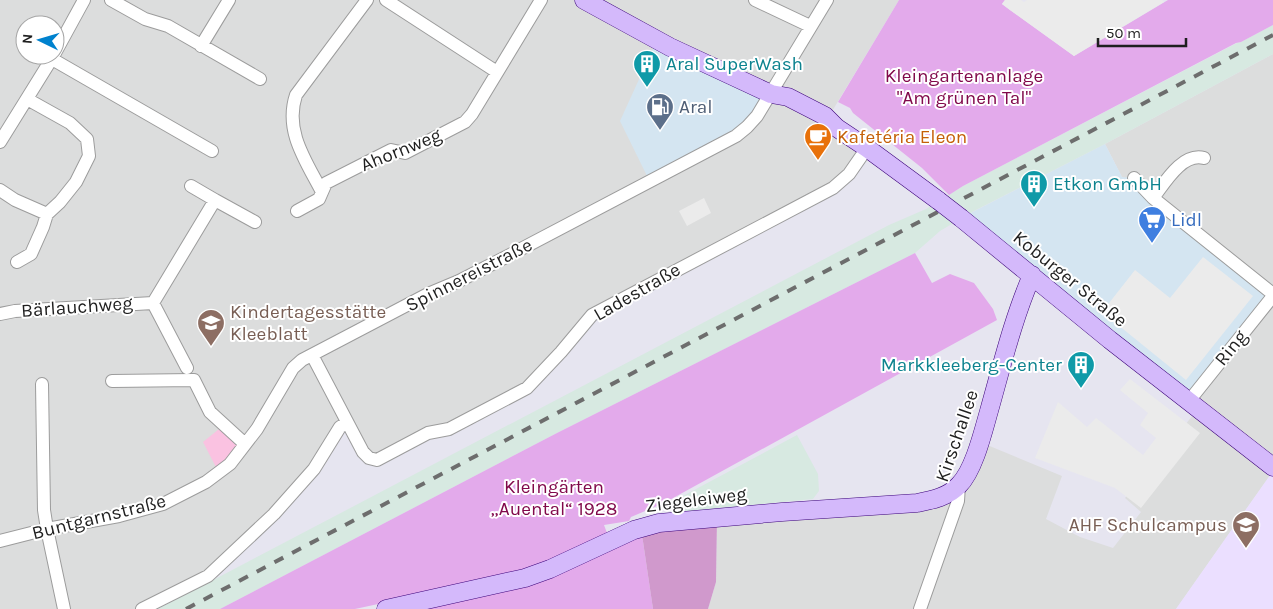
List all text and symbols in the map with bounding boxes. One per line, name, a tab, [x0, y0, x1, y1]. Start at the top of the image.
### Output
north arrow	[15, 15, 65, 65]
scale bar	[1098, 15, 1186, 47]
text: 50 m	[1106, 24, 1141, 42]
text: N	[19, 33, 36, 45]
building icon: Aral SuperWash	[632, 49, 662, 88]
place label: Aral SuperWash	[666, 53, 803, 75]
park label: Kleingartenanlage "Am grünen Tal"	[885, 65, 1043, 109]
fuel station icon: Aral	[645, 92, 675, 131]
place label: Aral	[679, 96, 713, 118]
cafe icon: Kafetéria Eleon	[803, 122, 833, 161]
street label: Ahornweg	[357, 124, 445, 176]
place label: Kafetéria Eleon	[837, 126, 967, 148]
building icon: Etkon GmbH	[1019, 169, 1049, 208]
place label: Etkon GmbH	[1053, 173, 1162, 195]
supermarket icon: Lidl	[1137, 205, 1167, 244]
place label: Lidl	[1171, 209, 1202, 231]
street label: Koburger Straße	[1008, 226, 1132, 332]
street label: Spinnereistraße	[402, 234, 536, 316]
street label: Ladestraße	[590, 258, 684, 326]
street label: Bärlauchweg	[20, 292, 134, 322]
place label: Kindertagesstätte Kleeblatt	[230, 301, 386, 345]
school or university icon: Kindertagesstätte Kleeblatt	[196, 308, 226, 347]
street label: Ring	[1210, 326, 1252, 370]
building icon: Markkleeberg-Center	[1066, 350, 1096, 389]
place label: Markkleeberg-Center	[881, 354, 1062, 376]
street label: Kirschallee	[931, 387, 983, 485]
park label: Kleingärten „Auental“ 1928	[491, 476, 617, 520]
street label: Ziegeleiweg	[644, 483, 748, 517]
street label: Buntgarnstraße	[30, 490, 168, 544]
school or university icon: AHF Schulcampus	[1231, 510, 1261, 549]
place label: AHF Schulcampus	[1069, 514, 1227, 536]

